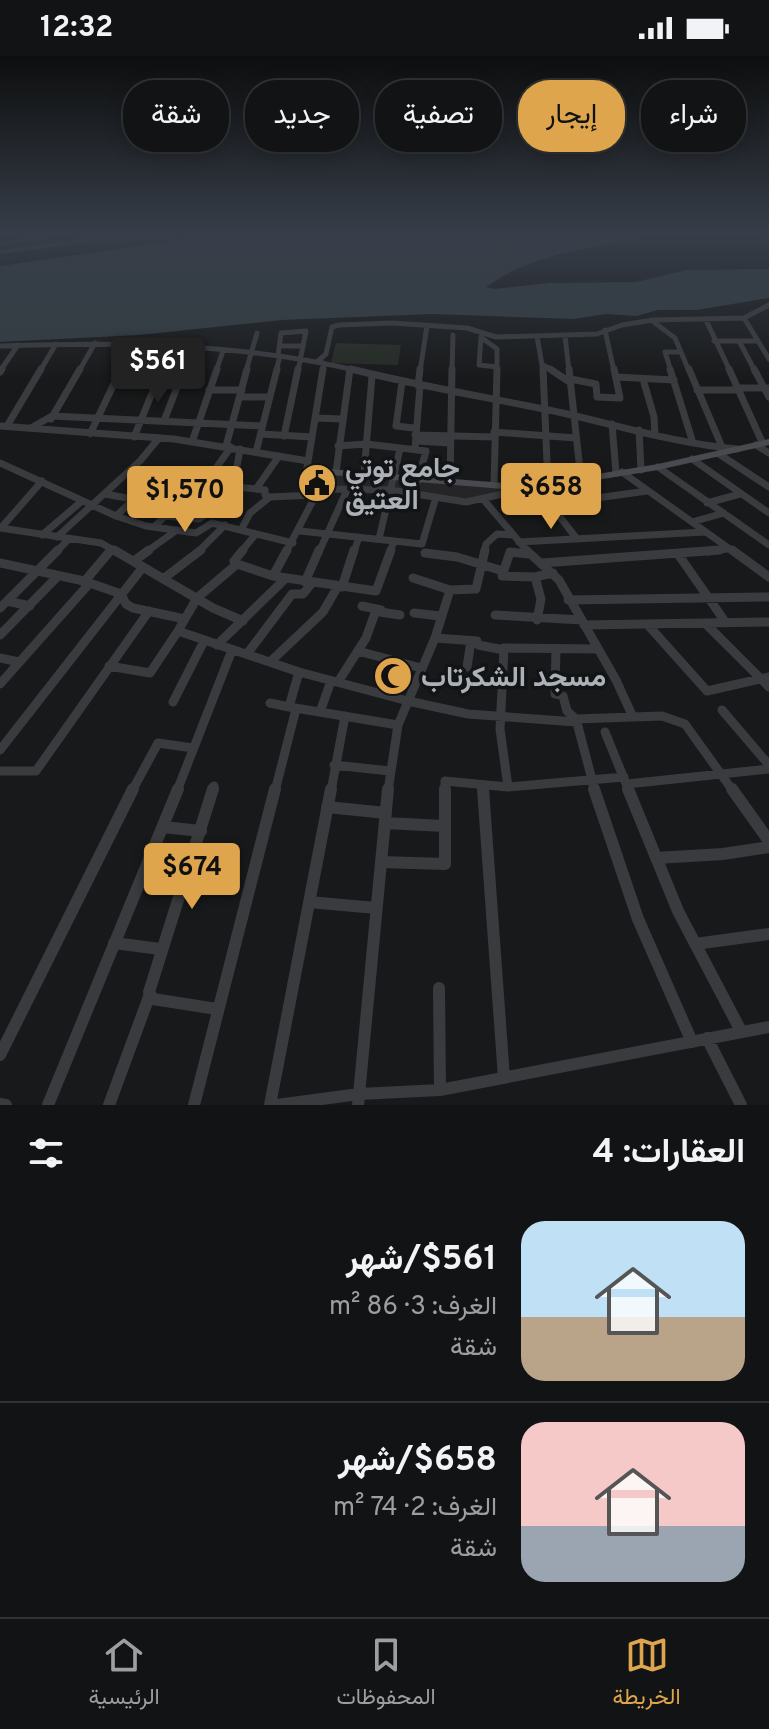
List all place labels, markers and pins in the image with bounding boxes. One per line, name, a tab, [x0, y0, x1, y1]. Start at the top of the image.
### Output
pin: $561	[111, 337, 205, 405]
place label: جامع توتي العتيق	[345, 452, 460, 520]
public building icon: جامع توتي العتيق	[296, 462, 338, 504]
pin: $658	[504, 463, 598, 531]
pin: $1,570	[120, 466, 250, 534]
mosque icon: مسجد الشكرتاب	[372, 655, 414, 697]
place label: مسجد الشكرتاب	[421, 661, 606, 697]
pin: $674	[145, 843, 239, 911]

